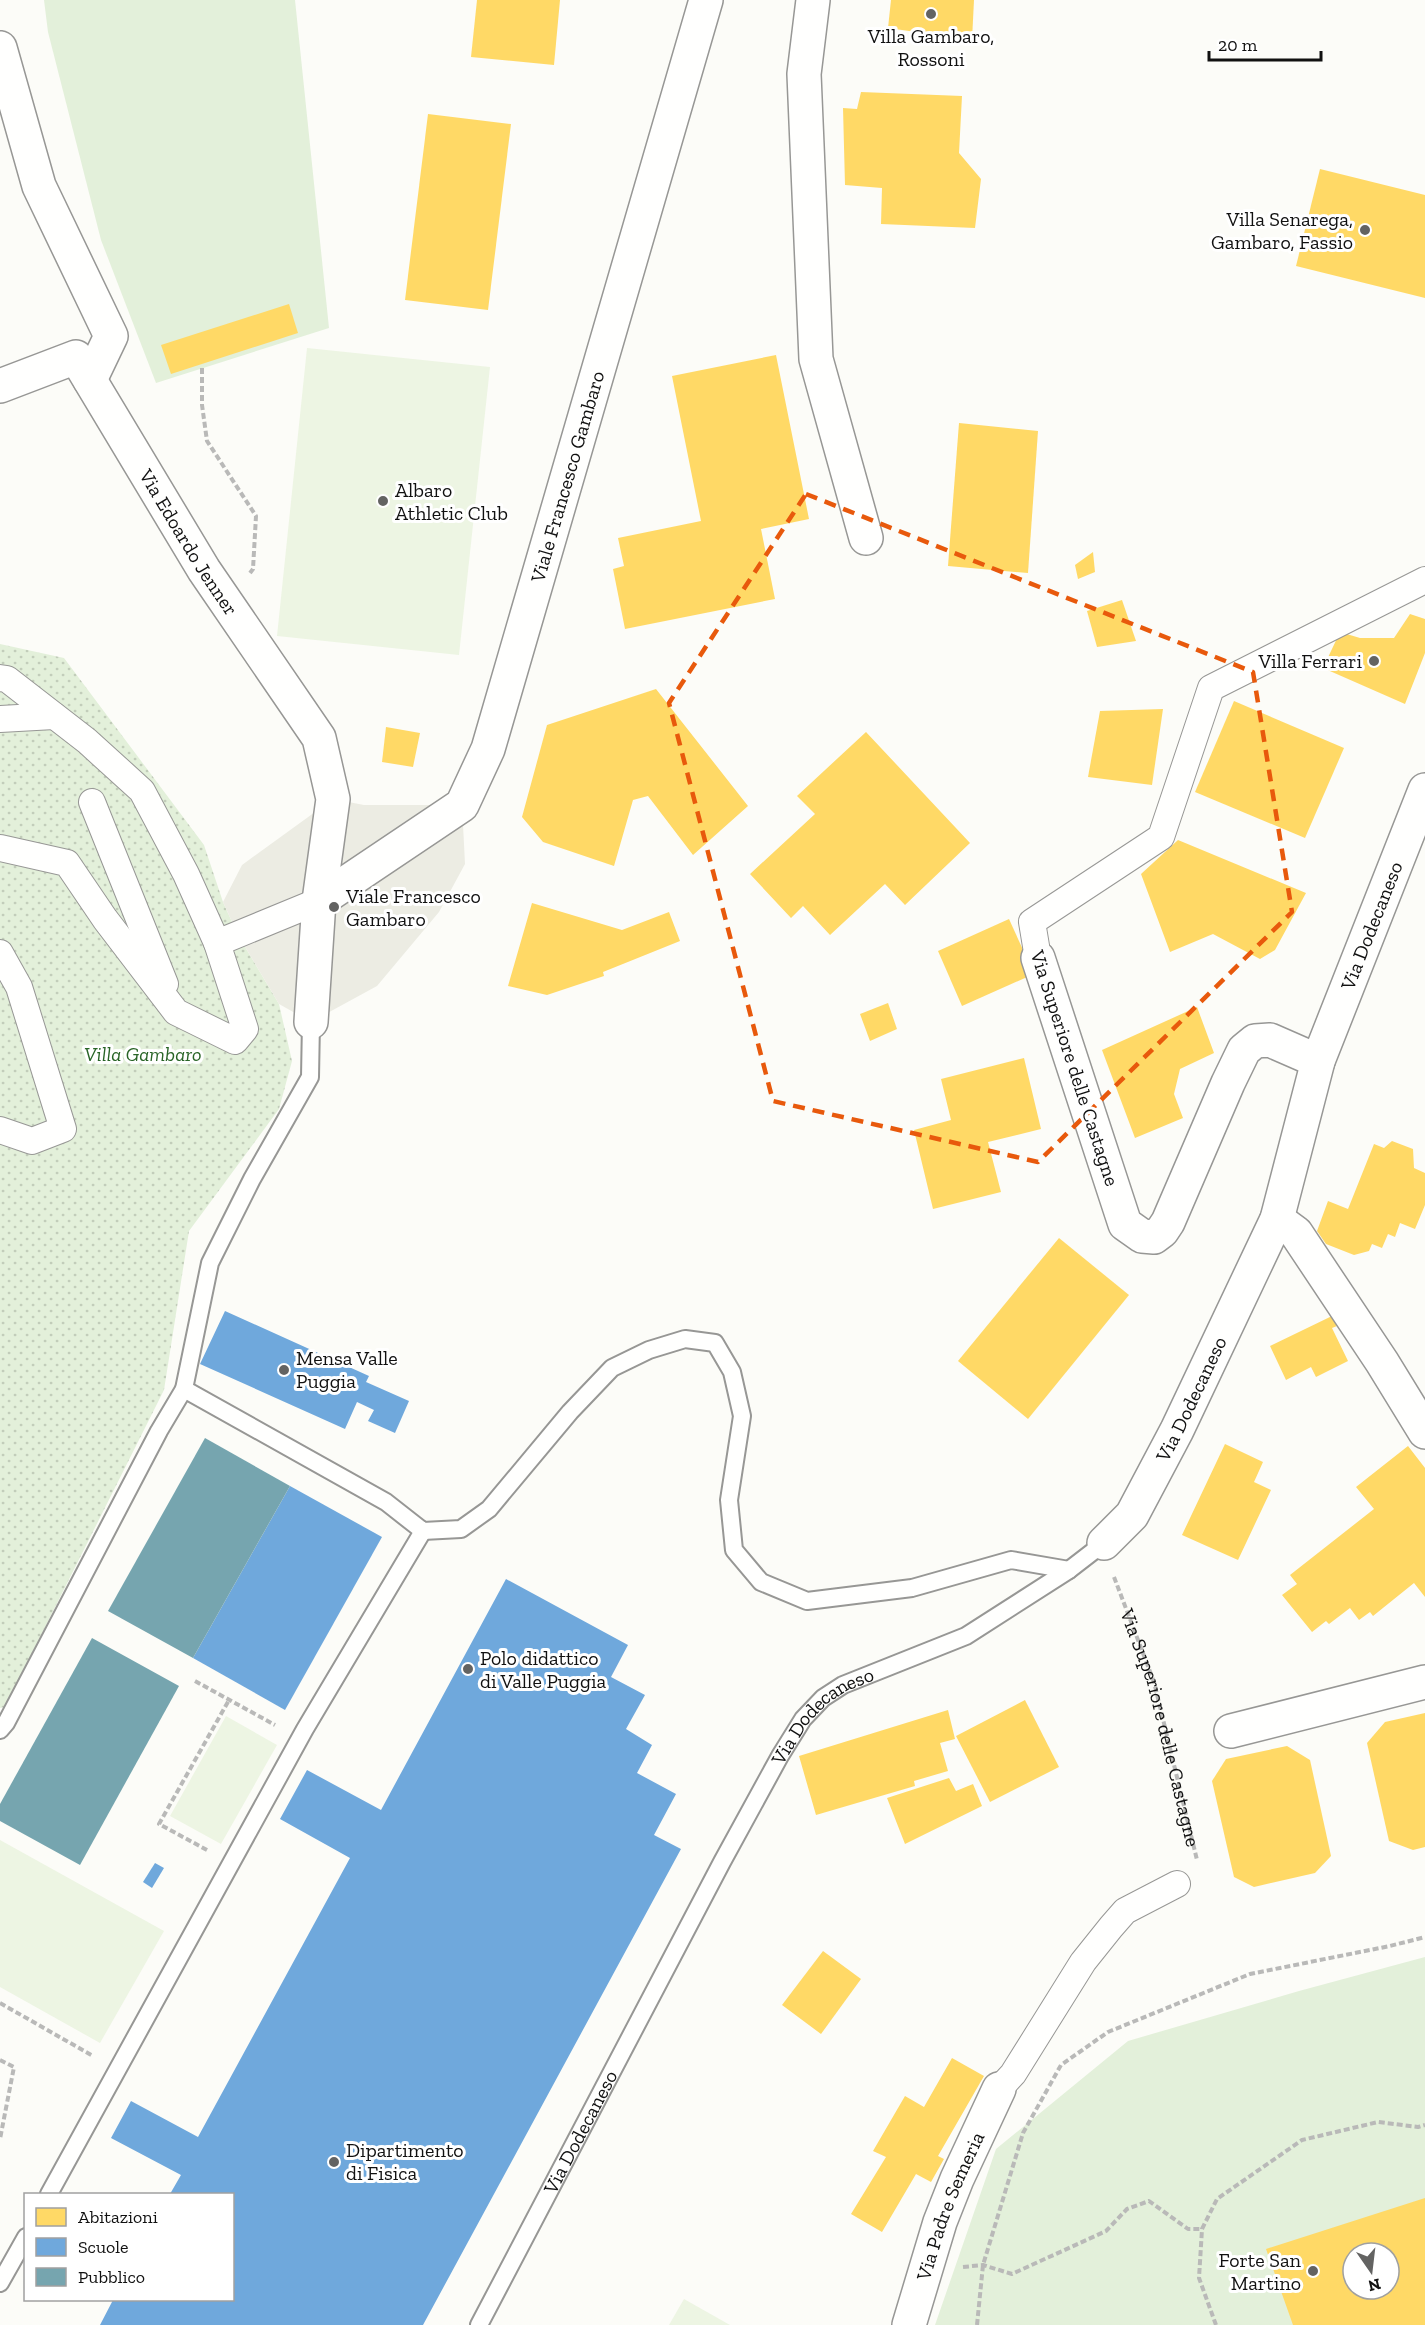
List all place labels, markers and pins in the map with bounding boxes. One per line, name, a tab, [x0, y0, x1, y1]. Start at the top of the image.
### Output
marker: Villa Gambaro, Rossoni	[924, 7, 938, 21]
place label: Villa Gambaro, Rossoni	[867, 24, 994, 71]
place label: Villa Senarega, Gambaro, Fassio	[1211, 207, 1353, 254]
marker: Villa Senarega, Gambaro, Fassio	[1358, 223, 1372, 237]
place label: Albaro Athletic Club	[395, 478, 508, 525]
marker: Albaro Athletic Club	[376, 494, 390, 508]
place label: Villa Ferrari	[1257, 649, 1362, 673]
marker: Villa Ferrari	[1367, 654, 1381, 668]
place label: Viale Francesco Gambaro	[345, 884, 481, 931]
marker: Viale Francesco Gambaro	[327, 900, 341, 914]
place label: Mensa Valle Puggia	[296, 1346, 398, 1393]
marker: Mensa Valle Puggia	[277, 1363, 291, 1377]
place label: Polo didattico di Valle Puggia	[480, 1646, 607, 1693]
marker: Polo didattico di Valle Puggia	[461, 1662, 475, 1676]
place label: Dipartimento di Fisica	[346, 2138, 464, 2185]
marker: Dipartimento di Fisica	[327, 2155, 341, 2169]
place label: Forte San Martino	[1218, 2248, 1302, 2295]
marker: Forte San Martino	[1306, 2264, 1320, 2278]

